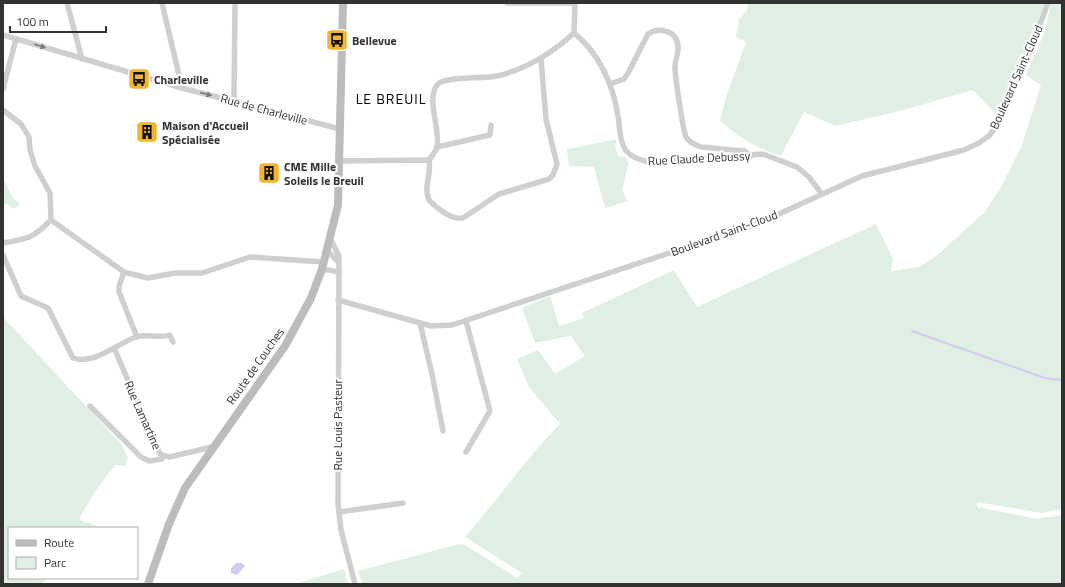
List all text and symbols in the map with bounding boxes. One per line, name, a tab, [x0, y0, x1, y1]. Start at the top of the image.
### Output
scale bar	[10, 8, 106, 34]
text: 100 m	[16, 12, 49, 31]
street label: Boulevard Saint-Cloud	[984, 22, 1048, 132]
bus stop icon: Bellevue	[324, 27, 350, 53]
place label: Bellevue	[352, 31, 397, 50]
one-way arrow	[35, 43, 47, 49]
bus stop icon: Charleville	[126, 66, 152, 92]
place label: Charleville	[154, 70, 209, 89]
street label: Rue de Charleville	[218, 88, 310, 130]
district label: LE BREUIL	[356, 88, 426, 109]
one-way arrow	[199, 91, 212, 97]
place label: Maison d'Accueil Spécialisée	[162, 116, 249, 149]
building icon: Maison d'Accueil Spécialisée	[134, 119, 160, 145]
street label: Rue Claude Debussy	[647, 146, 751, 170]
place label: CME Mille Soleils le Breuil	[284, 157, 364, 190]
building icon: CME Mille Soleils le Breuil	[256, 160, 282, 186]
street label: Boulevard Saint-Cloud	[668, 205, 780, 261]
street label: Route de Couches	[221, 323, 289, 408]
street label: Rue Lamartine	[119, 377, 167, 453]
street label: Rue Louis Pasteur	[328, 379, 347, 471]
legend	[8, 527, 138, 579]
text: Route	[44, 533, 74, 552]
text: Parc	[44, 553, 66, 572]

